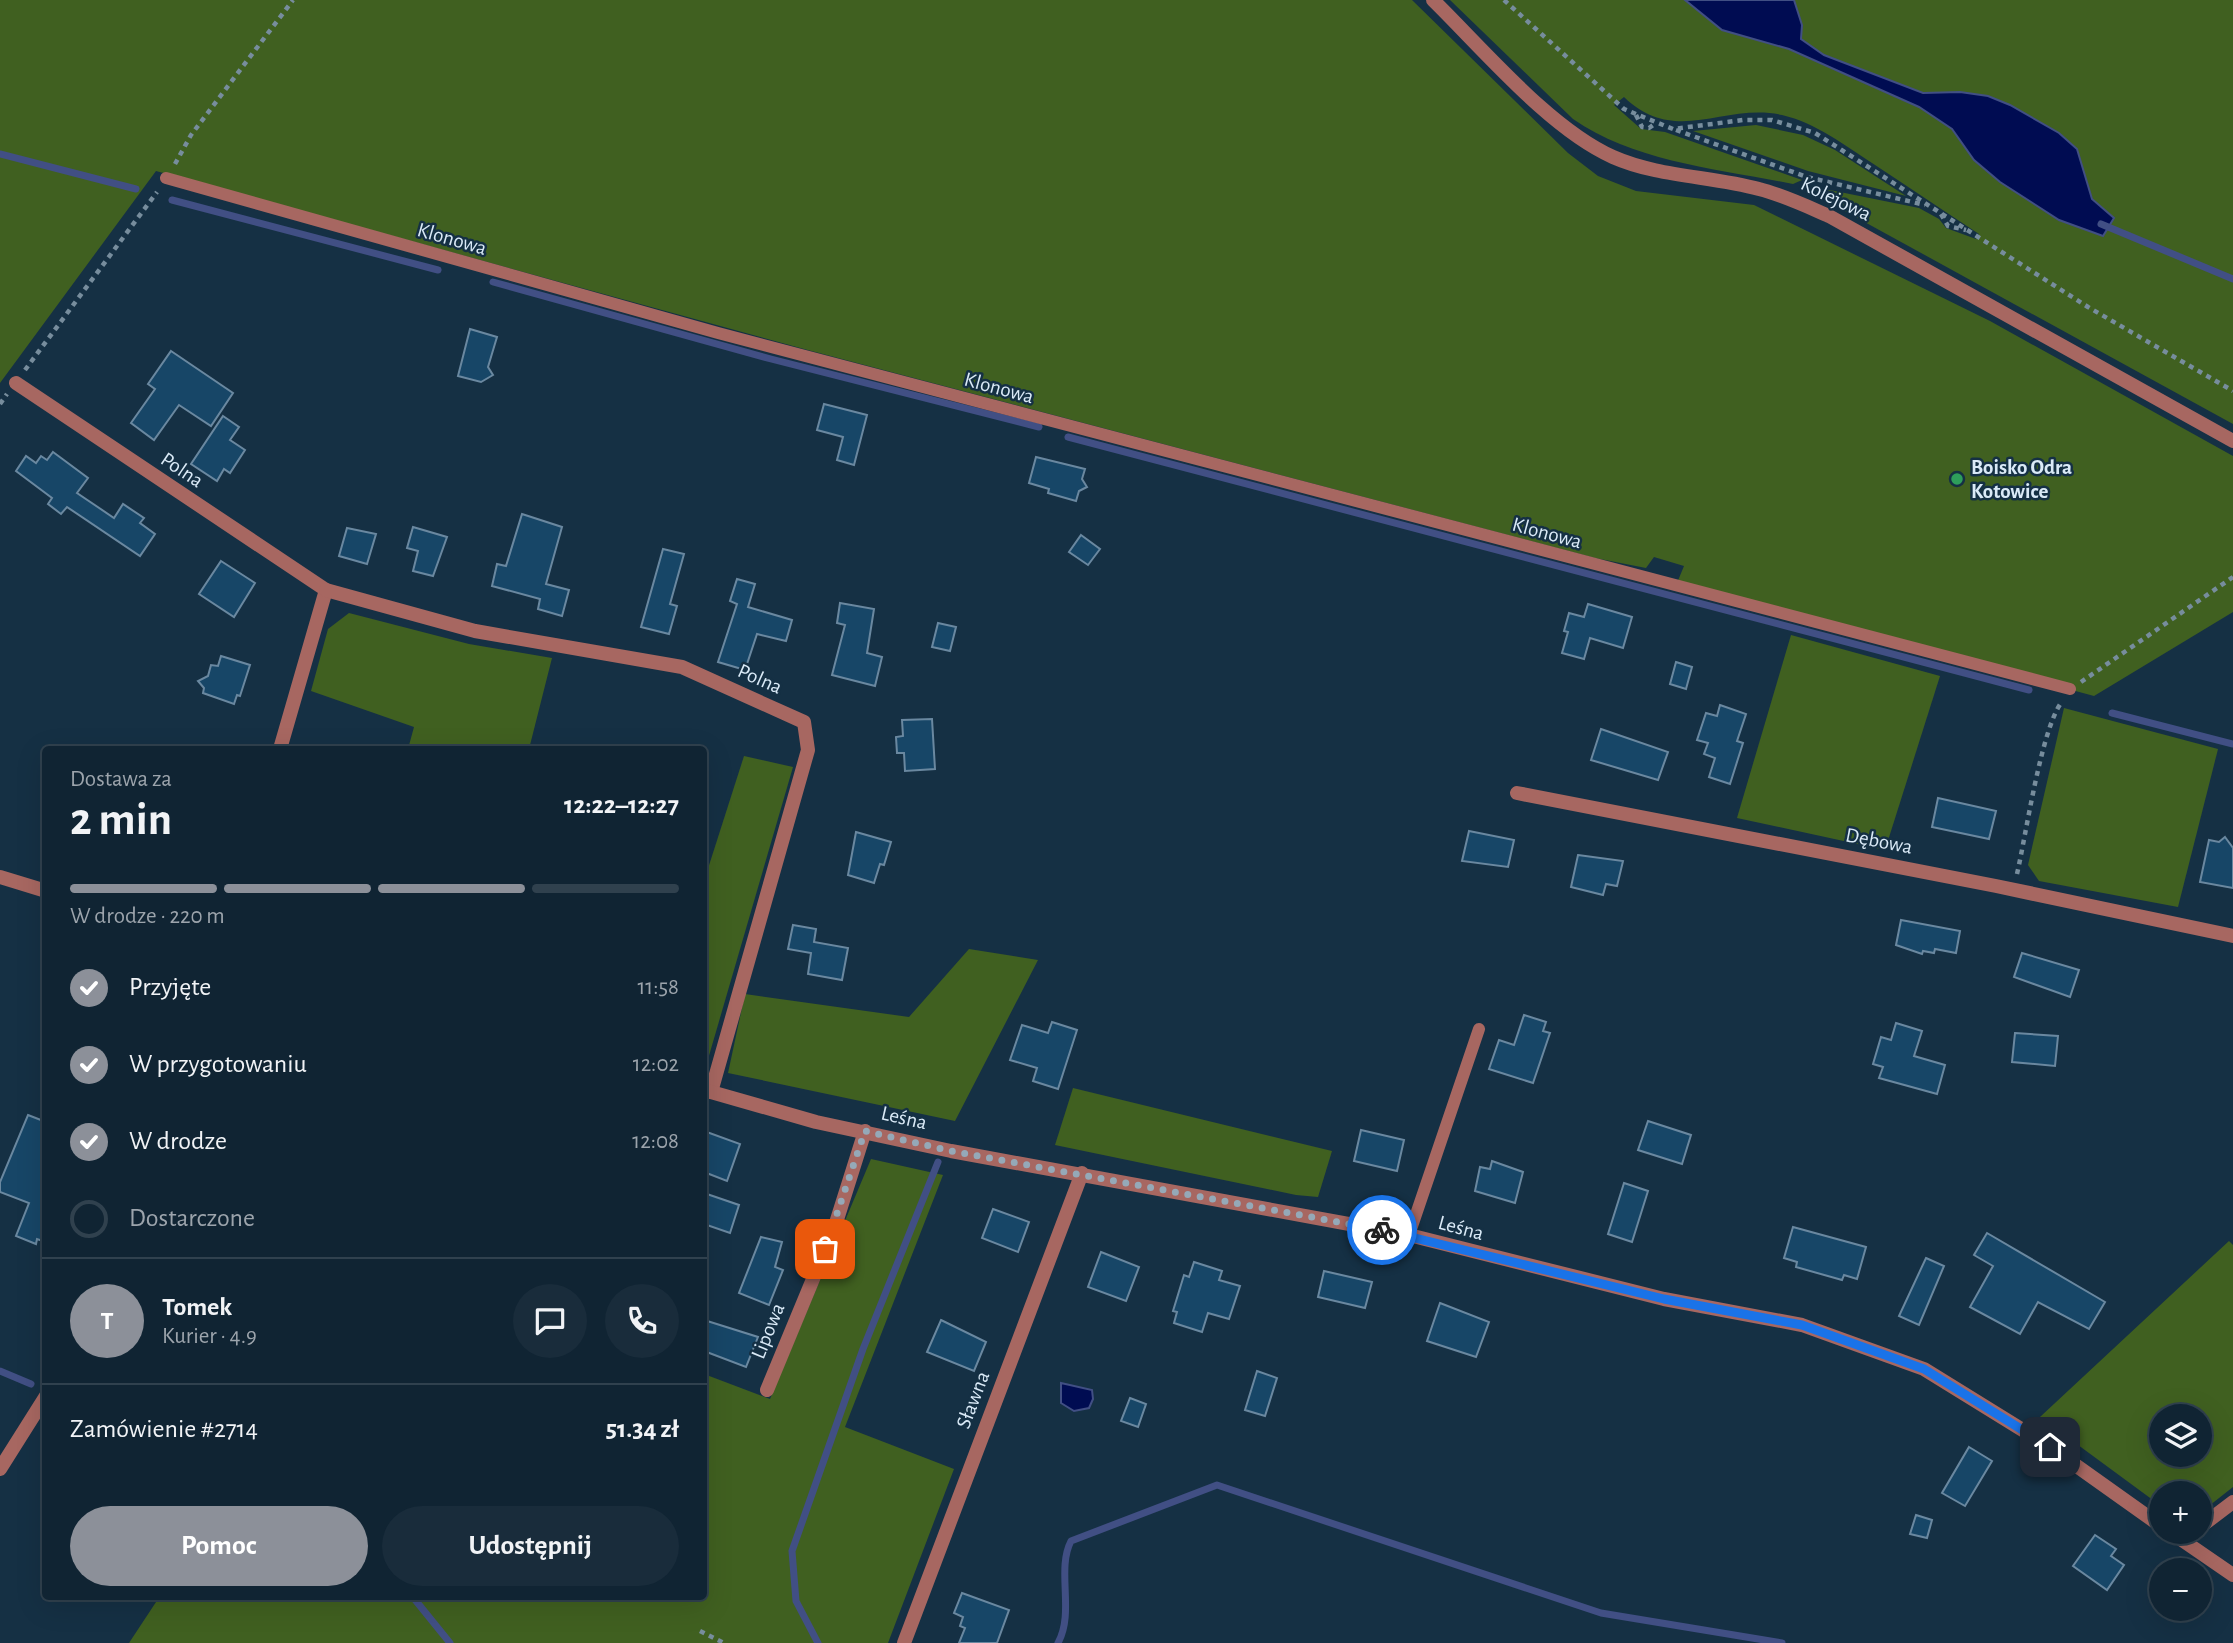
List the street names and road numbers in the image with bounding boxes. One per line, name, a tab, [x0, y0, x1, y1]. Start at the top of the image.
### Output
street label: Kolejowa	[1798, 173, 1875, 225]
street label: Klonowa	[415, 219, 489, 259]
street label: Klonowa	[962, 369, 1036, 407]
street label: Polna	[157, 448, 207, 492]
street label: Klonowa	[1510, 514, 1584, 552]
street label: Polna	[735, 660, 786, 698]
street label: Dębowa	[1844, 824, 1914, 858]
street label: Leśna	[879, 1103, 929, 1134]
street label: Leśna	[1436, 1212, 1486, 1244]
street label: Lipowa	[747, 1300, 789, 1362]
street label: Sławna	[953, 1368, 994, 1432]

